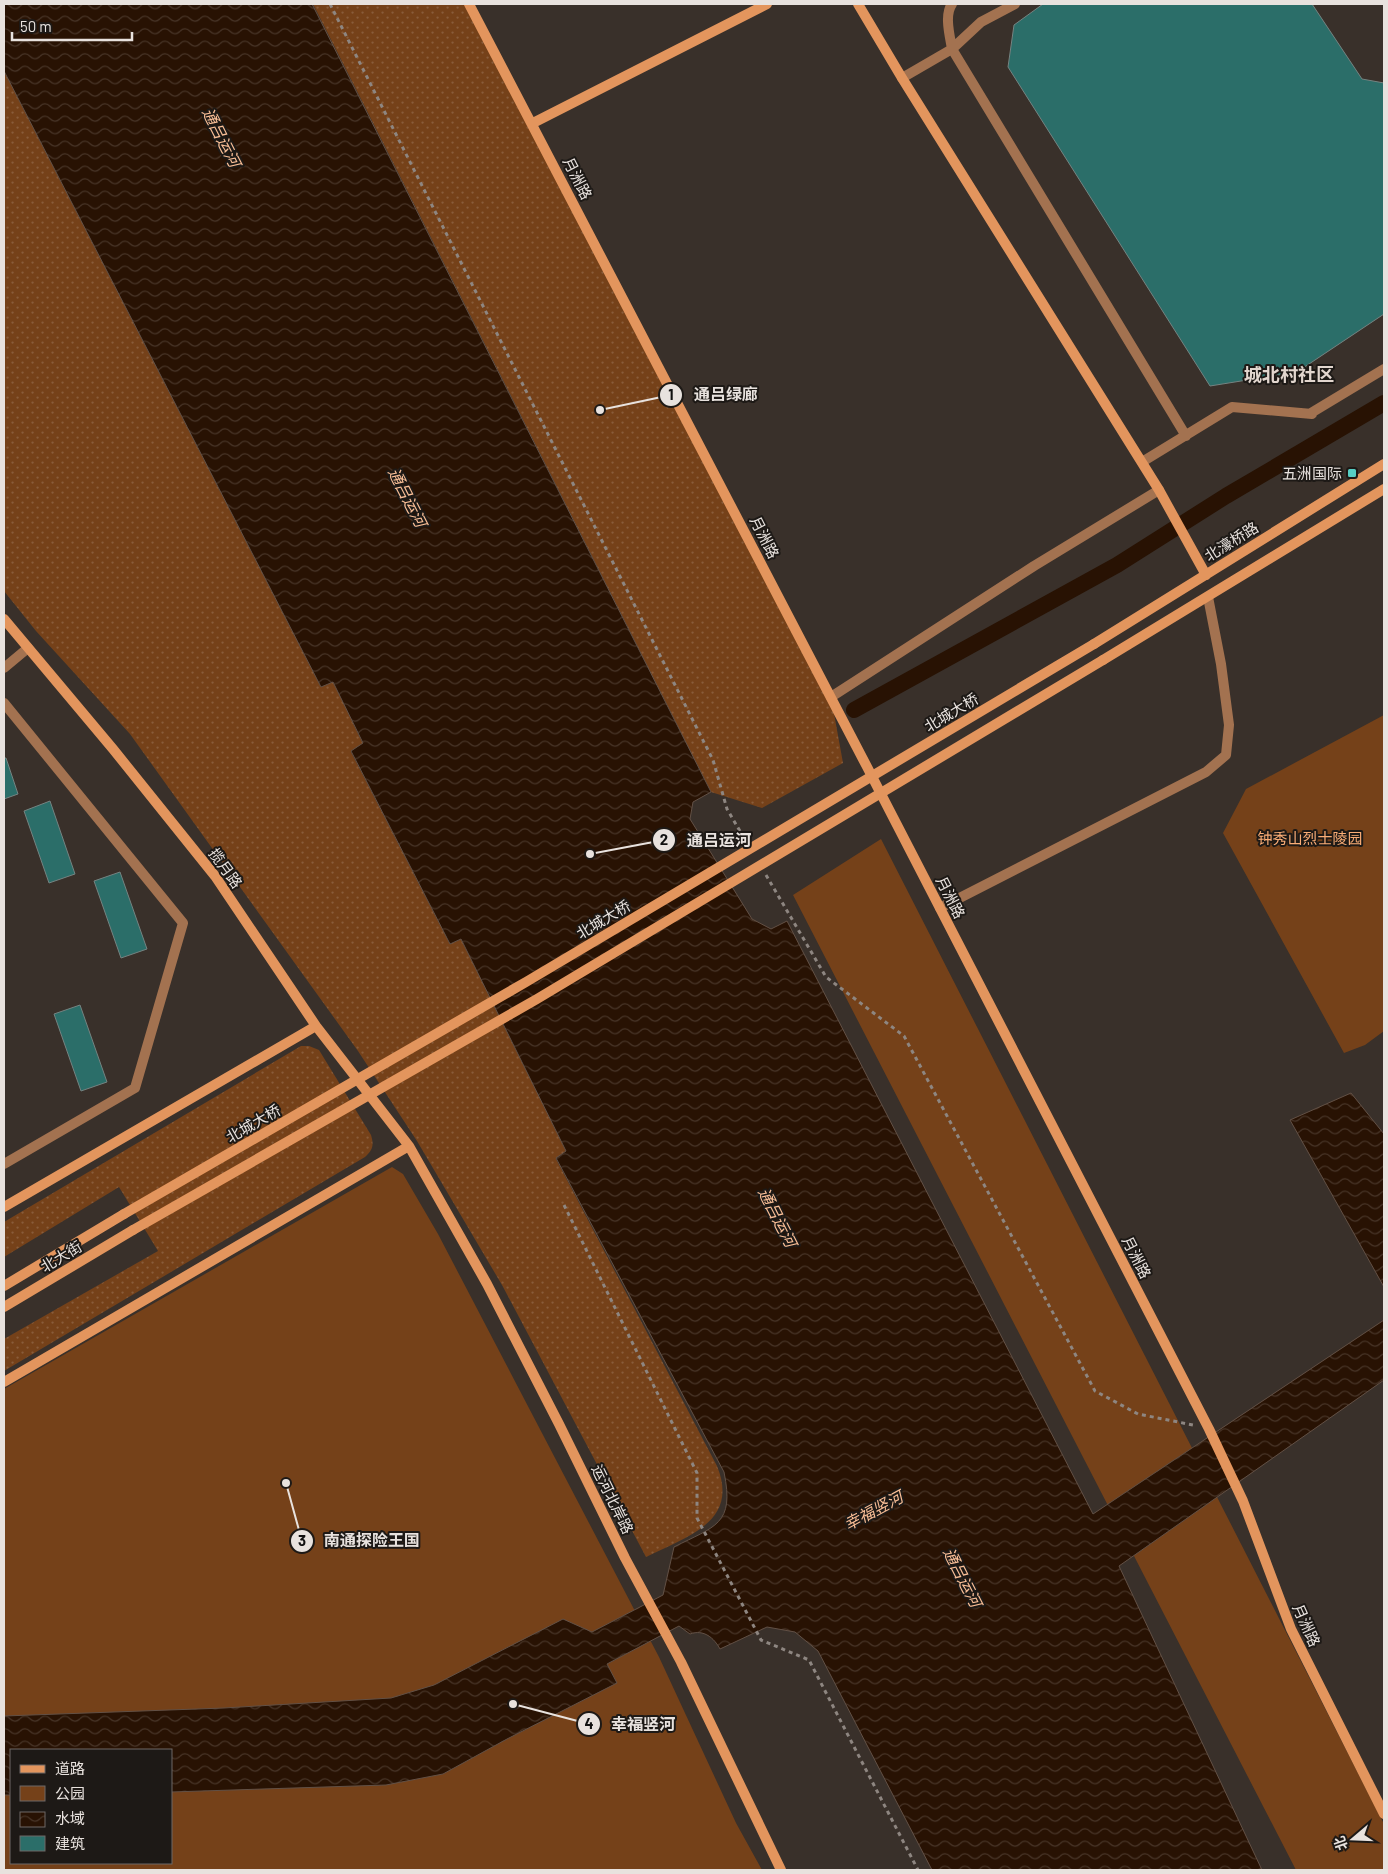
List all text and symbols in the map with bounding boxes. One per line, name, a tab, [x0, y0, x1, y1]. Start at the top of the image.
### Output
scale bar	[12, 10, 132, 42]
text: 50 m	[20, 17, 52, 35]
water label: 通吕运河	[199, 104, 246, 172]
street label: 月洲路	[560, 154, 596, 202]
district label: 城北村社区	[1244, 363, 1334, 385]
callout: 通吕绿廊	[659, 379, 768, 410]
text: 通吕绿廊	[694, 384, 758, 403]
text: 1	[668, 385, 674, 403]
water label: 通吕运河	[385, 464, 432, 532]
place label: 五洲国际	[1282, 464, 1342, 482]
marker: 五洲国际	[1346, 467, 1358, 479]
street label: 月洲路	[747, 513, 783, 561]
street label: 北濠桥路	[1201, 517, 1261, 565]
street label: 北城大桥	[921, 689, 981, 735]
callout: 通吕运河	[652, 824, 761, 855]
park label: 钟秀山烈士陵园	[1257, 829, 1363, 847]
text: 2	[660, 830, 668, 848]
text: 通吕运河	[687, 830, 751, 849]
street label: 揽月路	[205, 845, 247, 891]
street label: 月洲路	[933, 873, 969, 921]
street label: 北城大桥	[573, 896, 633, 942]
street label: 北城大桥	[223, 1100, 283, 1146]
water label: 通吕运河	[755, 1184, 802, 1252]
street label: 月洲路	[1119, 1233, 1155, 1281]
street label: 北大街	[37, 1237, 85, 1275]
street label: 运河北岸路	[588, 1461, 638, 1537]
water label: 幸福竖河	[840, 1485, 908, 1533]
callout: 南通探险王国	[289, 1525, 430, 1556]
text: 南通探险王国	[324, 1530, 420, 1549]
text: 3	[298, 1531, 306, 1549]
water label: 通吕运河	[940, 1544, 987, 1612]
street label: 月洲路	[1290, 1601, 1324, 1649]
callout: 幸福竖河	[576, 1709, 685, 1740]
text: 4	[584, 1714, 594, 1732]
text: 幸福竖河	[611, 1714, 675, 1733]
legend	[10, 1749, 172, 1864]
text: 道路	[55, 1759, 85, 1777]
text: 公园	[55, 1784, 85, 1802]
text: 水域	[55, 1809, 85, 1827]
north arrow	[1328, 1814, 1378, 1864]
text: 建筑	[55, 1834, 85, 1852]
text: 北	[1330, 1834, 1351, 1853]

